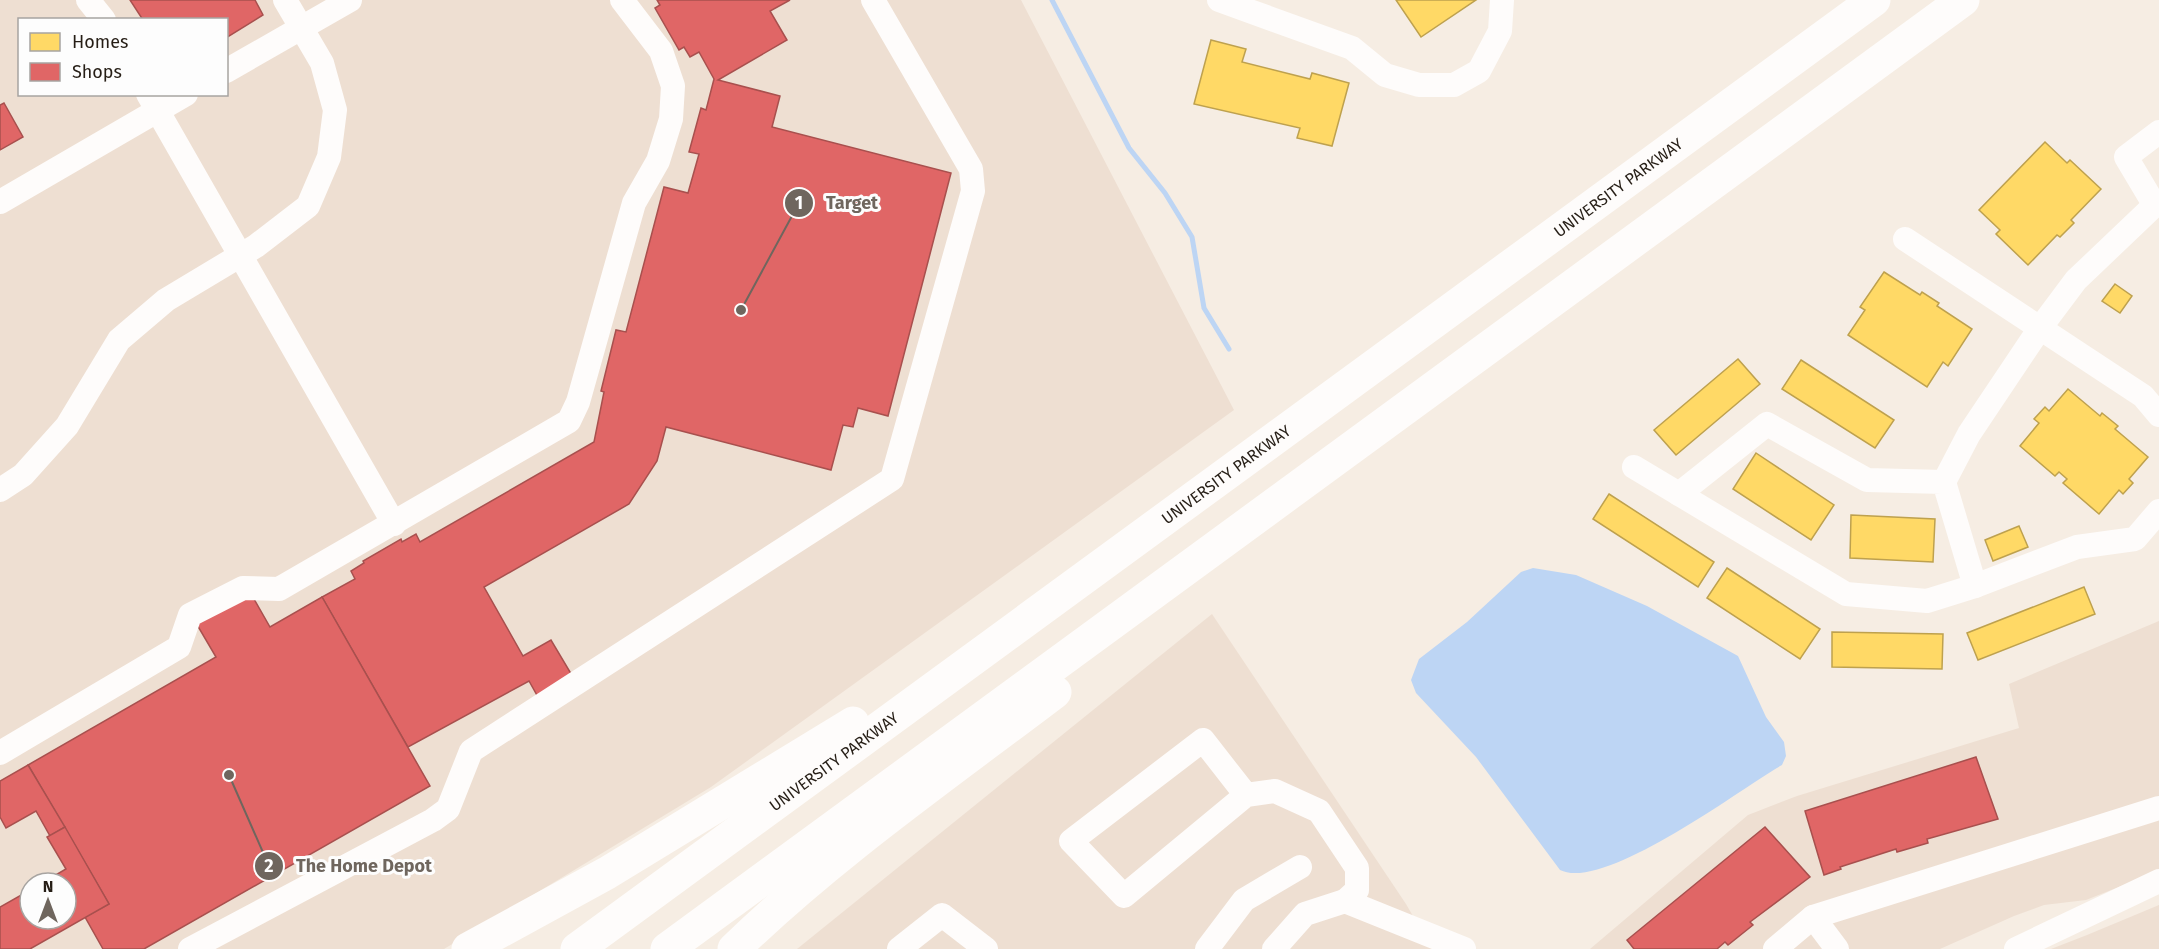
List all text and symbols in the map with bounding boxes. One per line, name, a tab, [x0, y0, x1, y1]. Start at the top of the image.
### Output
legend	[18, 18, 228, 96]
text: Homes	[72, 31, 128, 53]
text: Shops	[72, 61, 122, 83]
street label: UNIVERSITY PARKWAY	[1550, 134, 1687, 241]
callout: Target	[784, 185, 890, 221]
text: 1	[795, 192, 803, 214]
text: Target	[826, 192, 879, 214]
street label: UNIVERSITY PARKWAY	[1158, 421, 1295, 528]
street label: UNIVERSITY PARKWAY	[766, 708, 902, 815]
callout: The Home Depot	[254, 848, 444, 884]
text: 2	[264, 855, 274, 877]
text: The Home Depot	[296, 855, 433, 877]
north arrow	[18, 871, 78, 931]
text: N	[43, 877, 53, 896]

